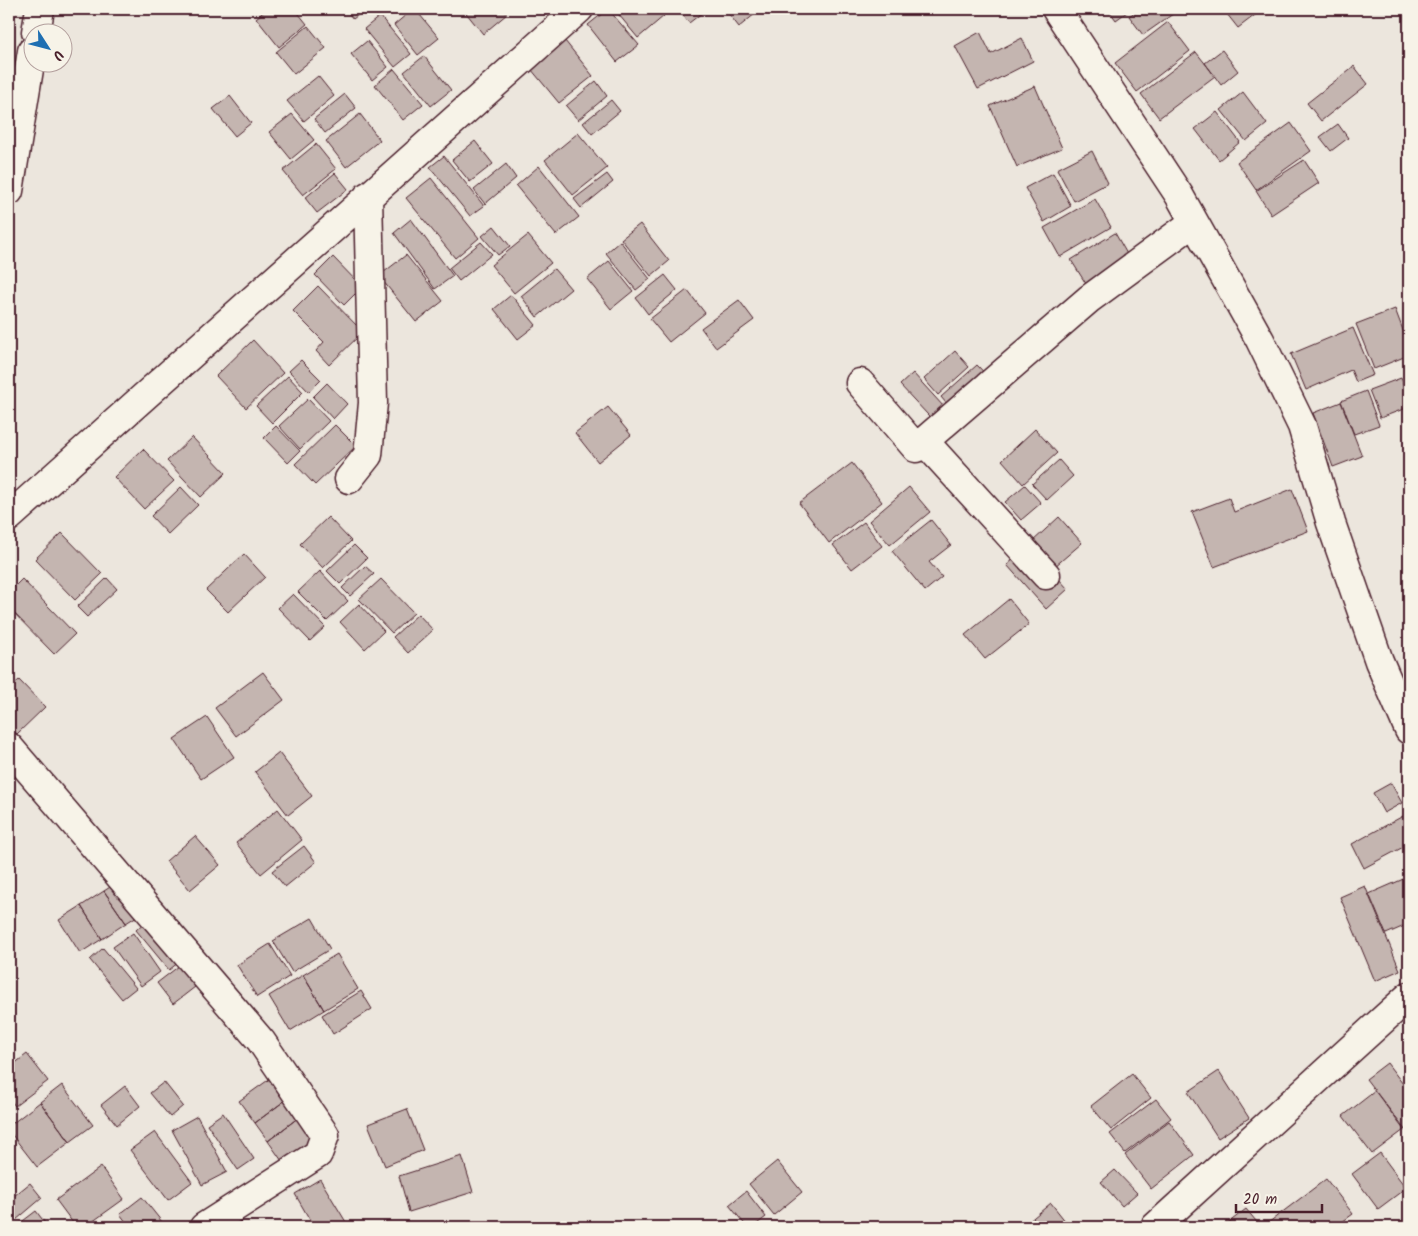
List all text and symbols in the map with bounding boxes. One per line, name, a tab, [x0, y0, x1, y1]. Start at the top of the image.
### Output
north arrow	[22, 22, 72, 72]
text: U	[46, 45, 69, 65]
scale bar	[1236, 1181, 1322, 1213]
text: 20 m	[1243, 1188, 1277, 1212]

